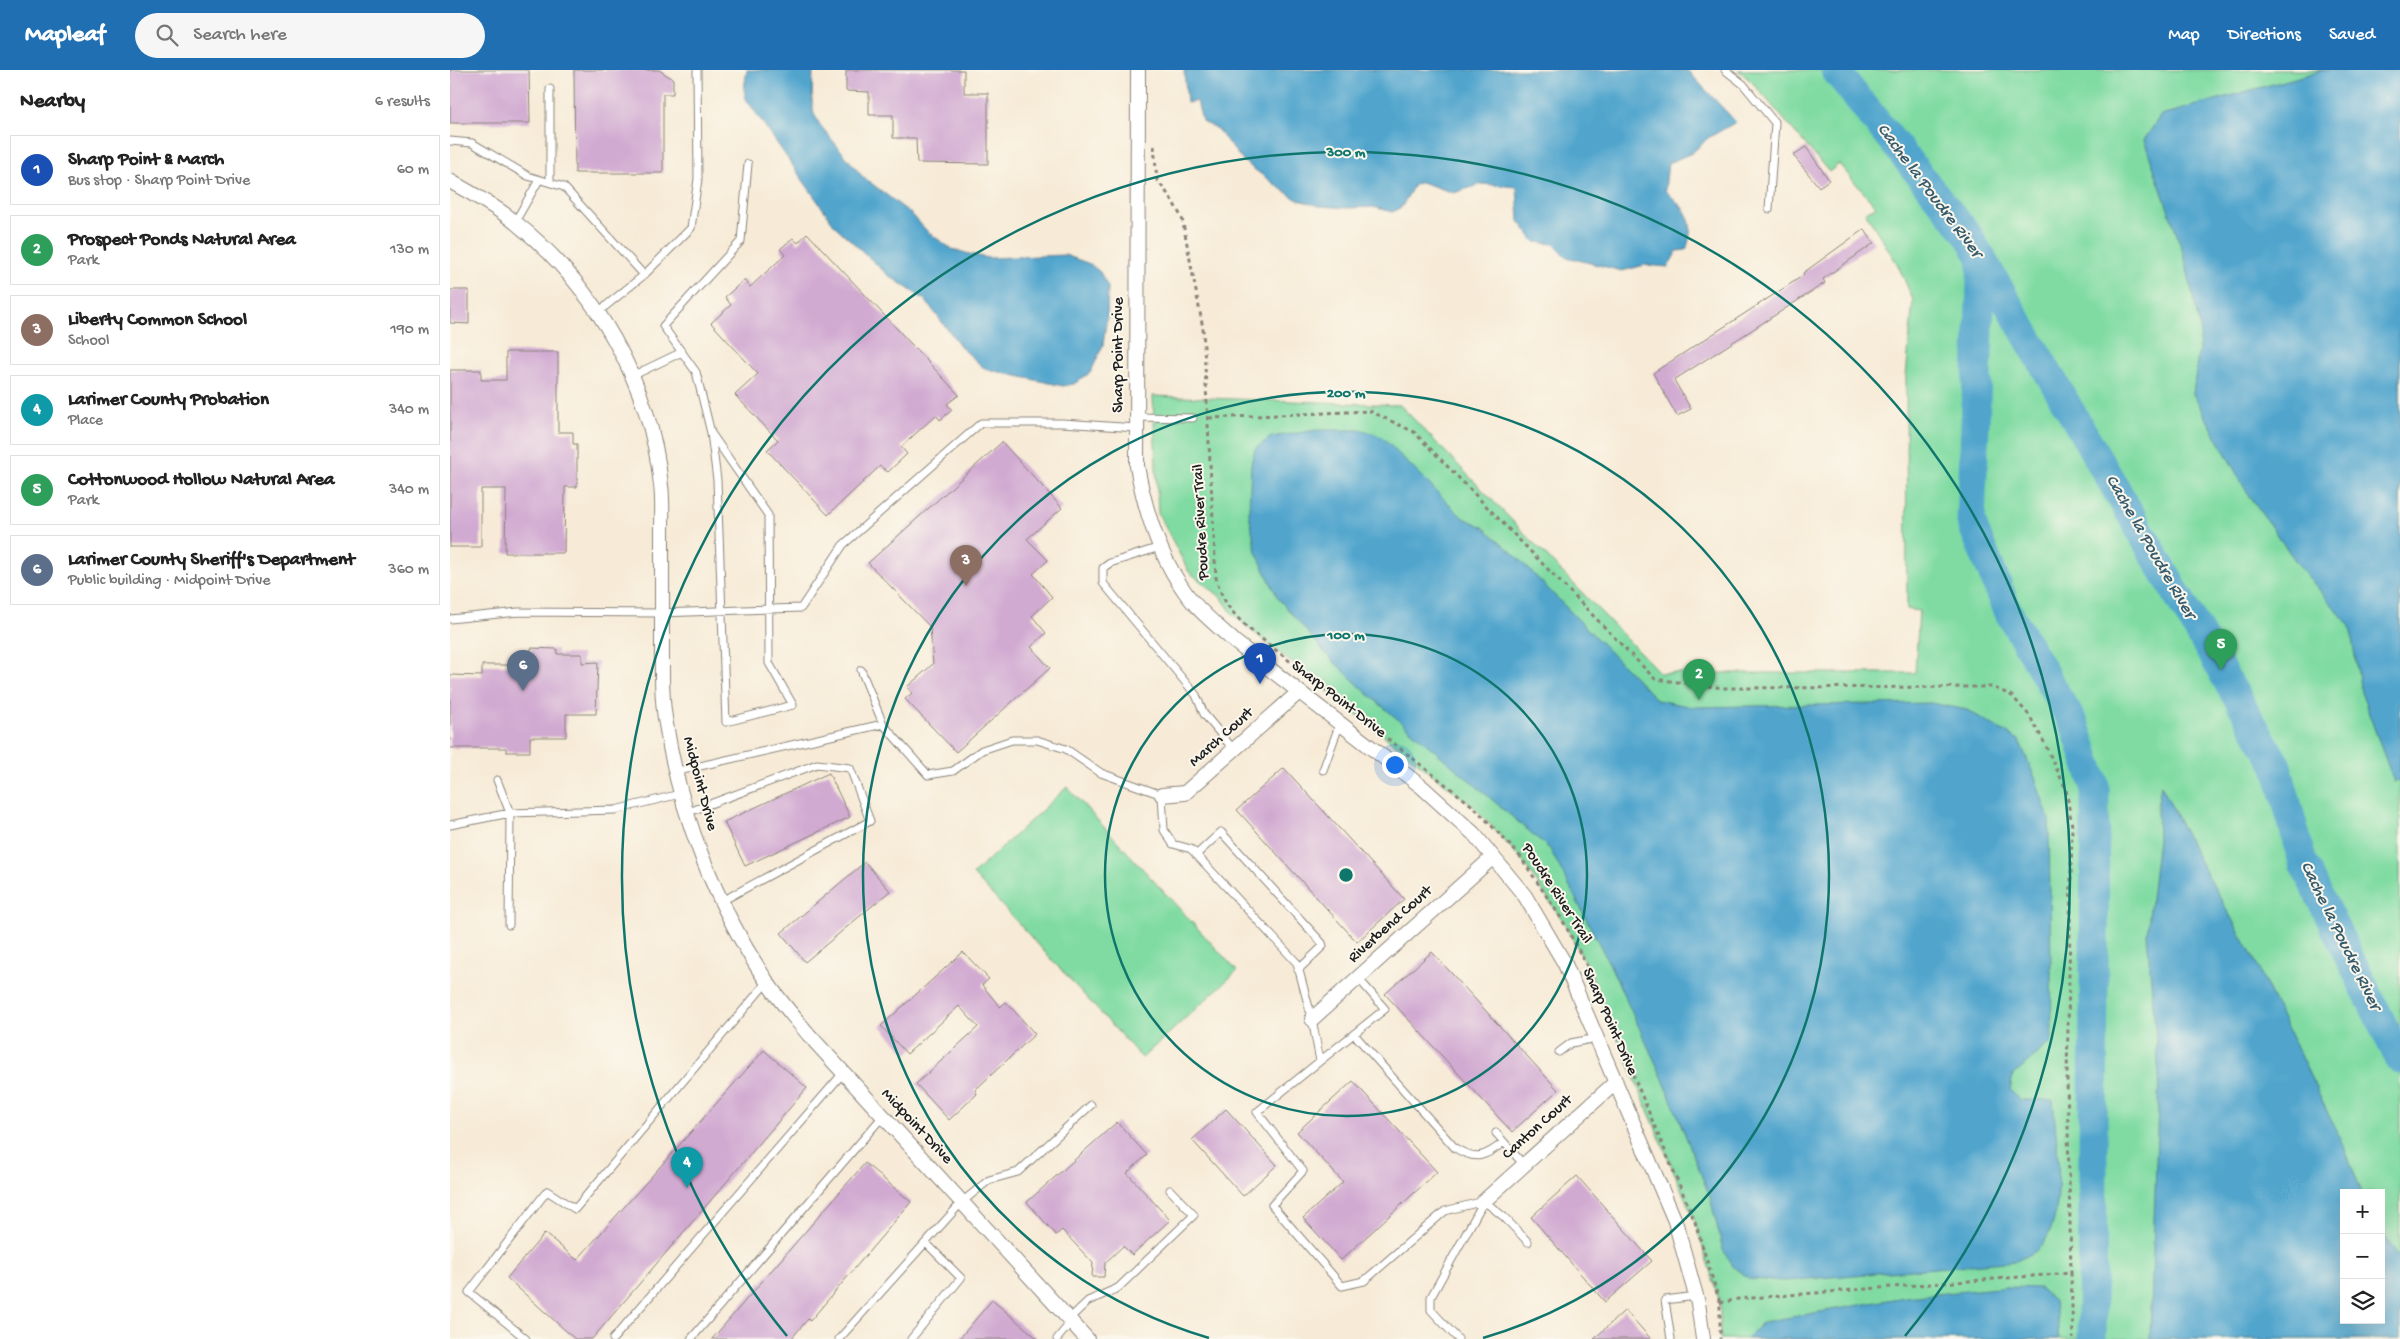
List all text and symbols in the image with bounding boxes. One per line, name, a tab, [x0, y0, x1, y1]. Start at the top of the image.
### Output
search box	[135, 13, 485, 58]
text: Mapleaf	[25, 21, 105, 50]
icon: search	[153, 21, 181, 49]
text: Search here	[193, 24, 287, 47]
text: Map	[2168, 25, 2200, 46]
text: Directions	[2228, 25, 2301, 46]
text: Saved	[2329, 25, 2375, 46]
text: Nearby	[20, 90, 85, 115]
text: 6 results	[375, 93, 430, 112]
water label: Cache la Poudre River	[1872, 120, 1988, 265]
text: 300 m	[1325, 144, 1366, 162]
text: Sharp Point & March	[68, 149, 224, 172]
text: 1	[34, 161, 40, 180]
text: 60 m	[397, 161, 429, 180]
text: Bus stop · Sharp Point Drive	[68, 172, 250, 191]
text: Prospect Ponds Natural Area	[68, 229, 296, 252]
text: 2	[33, 241, 41, 260]
text: 130 m	[390, 241, 429, 260]
text: Park	[68, 252, 99, 271]
street label: Sharp Point Drive	[1110, 296, 1129, 413]
text: Liberty Common School	[68, 309, 247, 332]
text: 3	[33, 321, 41, 340]
text: 190 m	[390, 321, 429, 340]
text: School	[68, 332, 110, 351]
text: 200 m	[1327, 385, 1366, 403]
text: Larimer County Probation	[68, 389, 269, 412]
text: 4	[33, 401, 41, 420]
text: 340 m	[389, 401, 429, 420]
text: Place	[68, 412, 103, 431]
street label: Poudre River Trail	[1189, 464, 1215, 581]
text: Cottonwood Hollow Natural Area	[68, 469, 335, 492]
water label: Cache la Poudre River	[2100, 471, 2202, 626]
text: 5	[33, 481, 41, 500]
text: 340 m	[389, 481, 429, 500]
text: Park	[68, 492, 99, 511]
pin: 3	[950, 545, 982, 586]
text: Larimer County Sheriff's Department	[68, 549, 355, 572]
text: 6	[33, 561, 41, 580]
text: 360 m	[388, 561, 429, 580]
text: Public building · Midpoint Drive	[68, 572, 270, 591]
text: 100 m	[1326, 627, 1365, 645]
pin: 5	[2205, 629, 2237, 670]
pin: 1	[1244, 643, 1276, 684]
pin: 6	[507, 650, 539, 691]
street label: Sharp Point Drive	[1287, 657, 1390, 744]
pin: 2	[1683, 659, 1715, 700]
street label: March Court	[1186, 703, 1259, 772]
street label: Midpoint Drive	[677, 735, 721, 834]
your location	[1382, 752, 1408, 778]
street label: Poudre River Trail	[1516, 839, 1596, 948]
water label: Cache la Poudre River	[2295, 858, 2387, 1017]
centre of rings	[1337, 866, 1355, 884]
street label: Riverbend Court	[1345, 881, 1438, 968]
street label: Sharp Point Drive	[1577, 965, 1641, 1079]
street label: Midpoint Drive	[876, 1085, 956, 1169]
street label: Canton Court	[1499, 1090, 1578, 1165]
pin: 4	[671, 1147, 703, 1188]
map controls	[2340, 1189, 2385, 1324]
button: +	[2340, 1189, 2385, 1234]
button: −	[2340, 1234, 2385, 1279]
button: layers	[2340, 1279, 2385, 1324]

